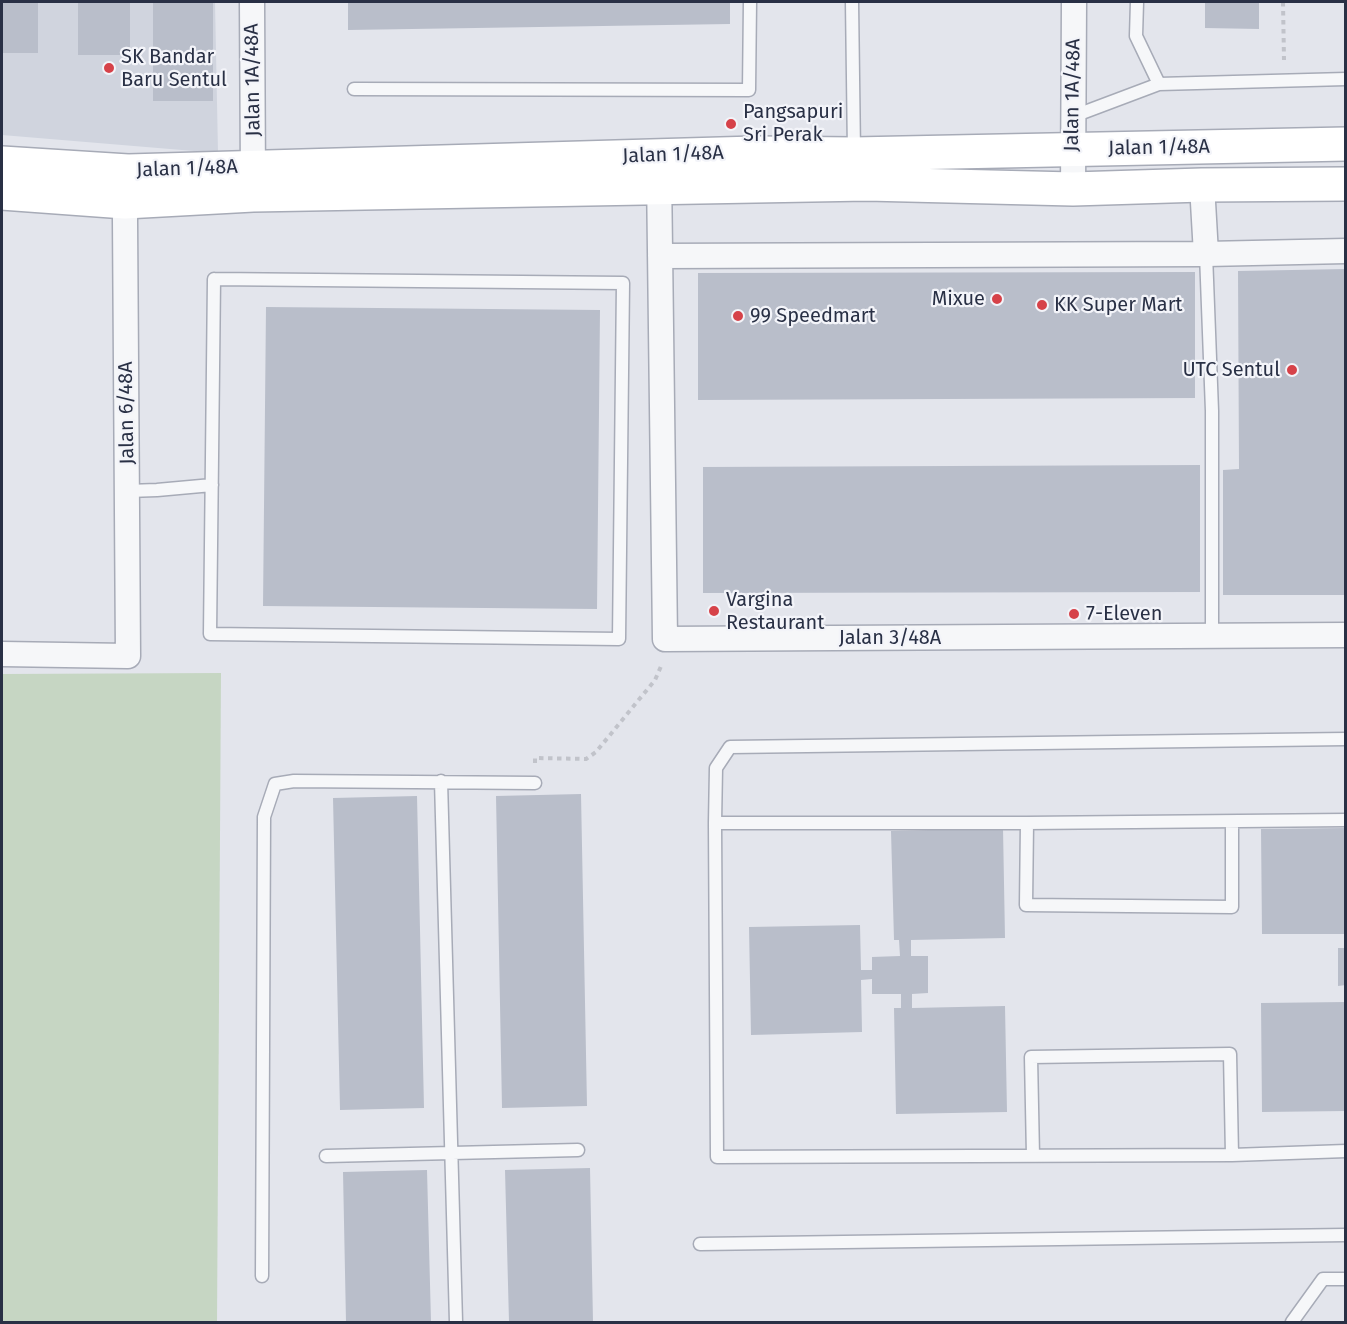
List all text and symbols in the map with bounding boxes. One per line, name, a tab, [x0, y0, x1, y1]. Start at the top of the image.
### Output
street label: Jalan 1A/48A	[240, 23, 266, 137]
street label: Jalan 1A/48A	[1060, 38, 1086, 152]
place label: SK Bandar Baru Sentul	[121, 45, 227, 92]
marker: SK Bandar Baru Sentul	[102, 61, 116, 75]
place label: Pangsapuri Sri Perak	[743, 100, 843, 147]
marker: Pangsapuri Sri Perak	[724, 117, 738, 131]
street label: Jalan 1/48A	[1108, 135, 1210, 161]
street label: Jalan 1/48A	[622, 141, 724, 169]
street label: Jalan 1/48A	[136, 155, 238, 183]
place label: Mixue	[932, 287, 985, 311]
marker: Mixue	[990, 292, 1004, 306]
place label: KK Super Mart	[1054, 293, 1183, 317]
marker: KK Super Mart	[1035, 298, 1049, 312]
place label: 99 Speedmart	[750, 304, 876, 328]
marker: 99 Speedmart	[731, 309, 745, 323]
place label: UTC Sentul	[1182, 358, 1280, 382]
street label: Jalan 6/48A	[114, 361, 140, 465]
marker: UTC Sentul	[1285, 363, 1299, 377]
place label: Vargina Restaurant	[726, 588, 824, 635]
place label: 7-Eleven	[1086, 602, 1162, 626]
marker: Vargina Restaurant	[707, 604, 721, 618]
marker: 7-Eleven	[1067, 607, 1081, 621]
street label: Jalan 3/48A	[839, 626, 941, 650]

